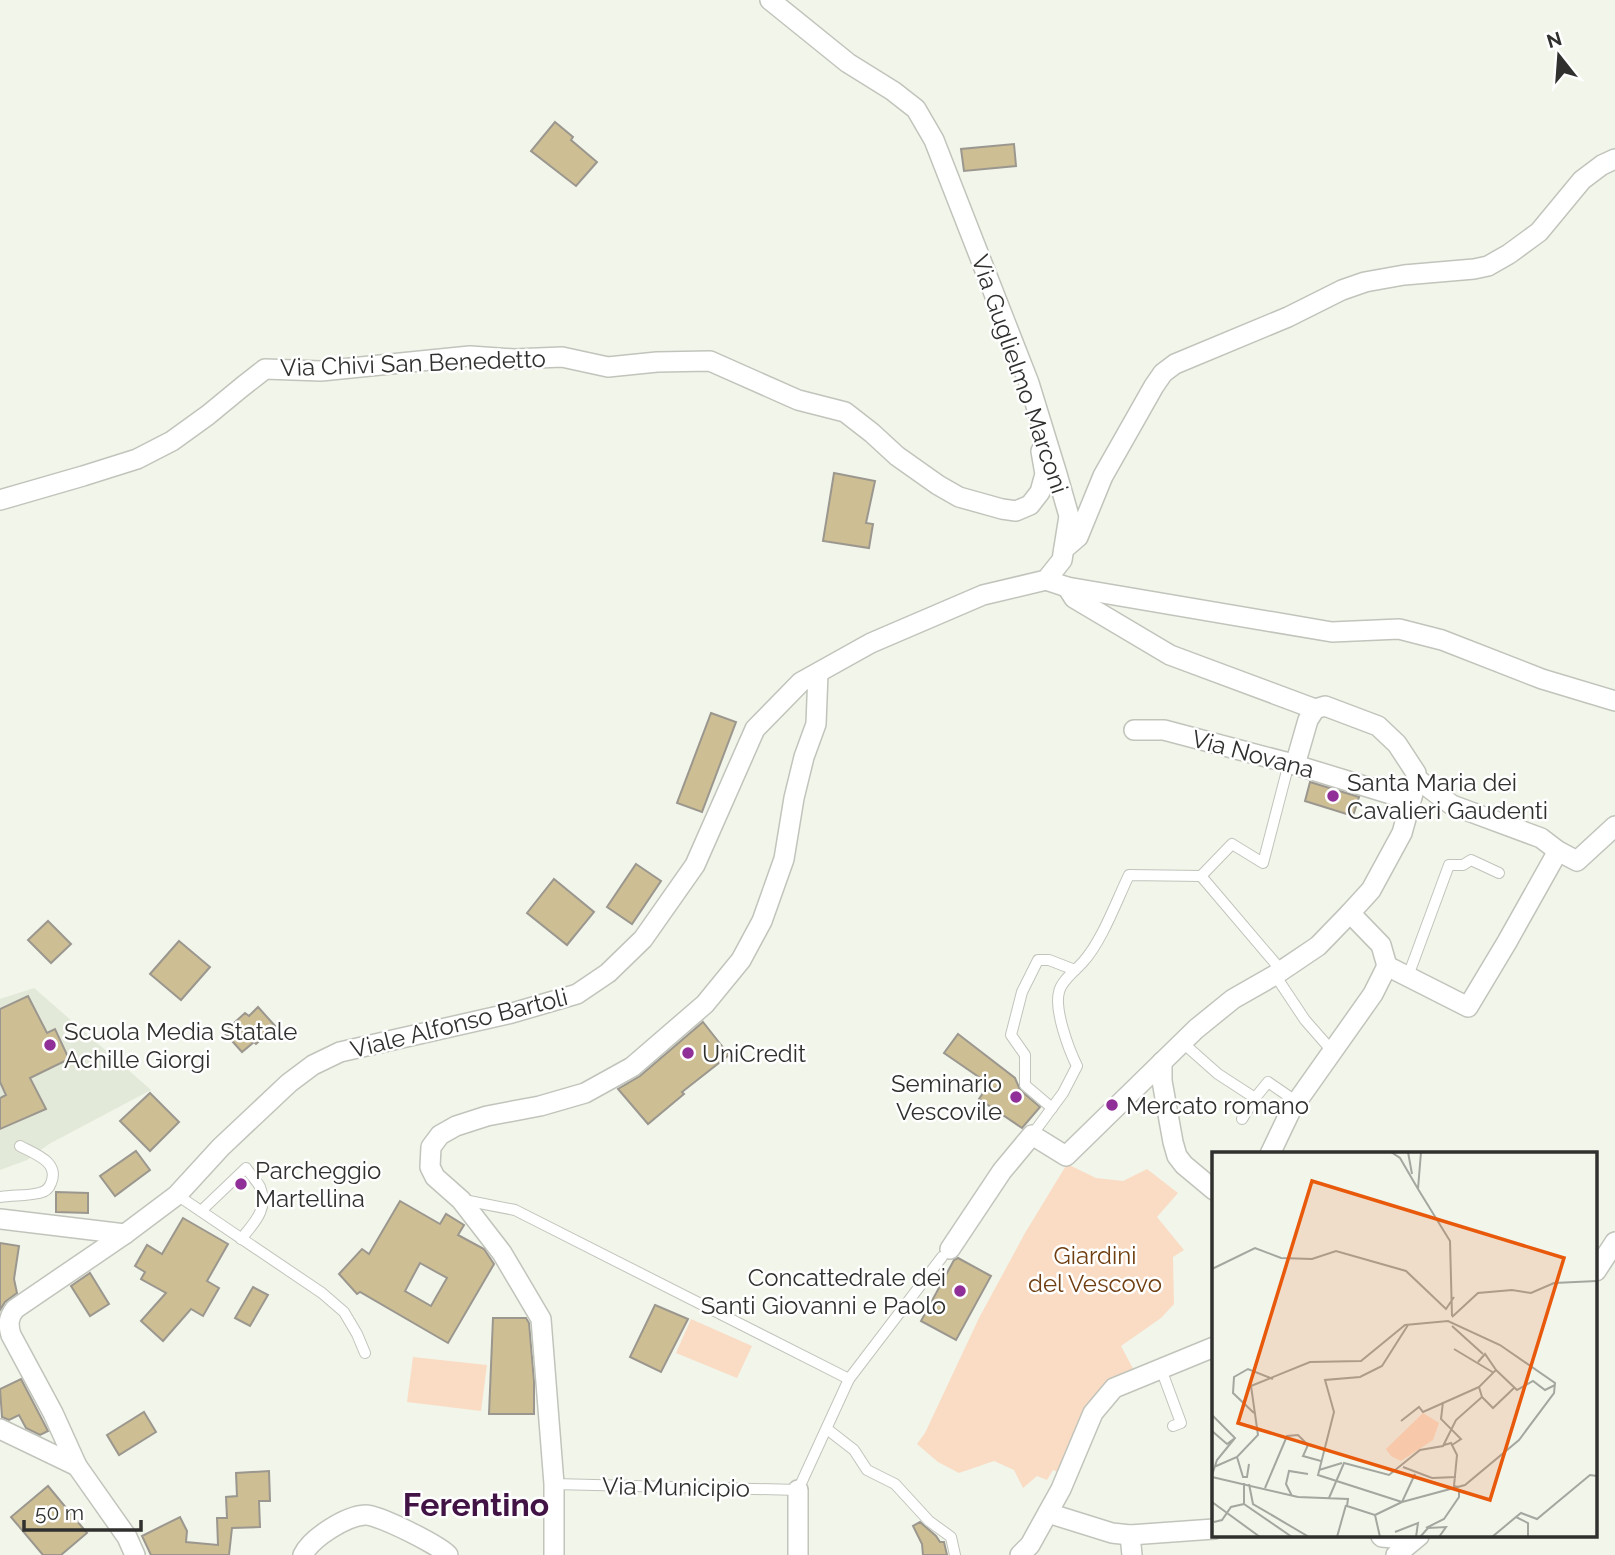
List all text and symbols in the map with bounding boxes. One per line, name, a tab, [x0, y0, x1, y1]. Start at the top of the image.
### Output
north arrow	[1524, 21, 1594, 91]
text: N	[1544, 27, 1564, 52]
street label: Via Guglielmo Marconi	[966, 251, 1074, 497]
street label: Via Chivi San Benedetto	[280, 344, 546, 382]
street label: Via Novana	[1189, 724, 1317, 784]
place label: Santa Maria dei Cavalieri Gaudenti	[1347, 768, 1548, 825]
marker: Santa Maria dei Cavalieri Gaudenti	[1325, 788, 1341, 804]
street label: Viale Alfonso Bartoli	[348, 982, 570, 1064]
place label: Scuola Media Statale Achille Giorgi	[64, 1017, 297, 1074]
marker: Scuola Media Statale Achille Giorgi	[42, 1037, 58, 1053]
place label: UniCredit	[702, 1039, 806, 1068]
marker: UniCredit	[680, 1045, 696, 1061]
place label: Seminario Vescovile	[891, 1069, 1002, 1126]
marker: Seminario Vescovile	[1008, 1089, 1024, 1105]
place label: Mercato romano	[1126, 1091, 1309, 1120]
marker: Mercato romano	[1104, 1097, 1120, 1113]
inset map	[1212, 1152, 1598, 1538]
place label: Parcheggio Martellina	[255, 1156, 381, 1213]
marker: Parcheggio Martellina	[233, 1176, 249, 1192]
park label: Giardini del Vescovo	[1028, 1241, 1162, 1298]
place label: Concattedrale dei Santi Giovanni e Paolo	[701, 1263, 946, 1320]
marker: Concattedrale dei Santi Giovanni e Paolo	[952, 1283, 968, 1299]
street label: Via Municipio	[602, 1471, 750, 1503]
district label: Ferentino	[403, 1486, 549, 1523]
scale bar	[24, 1488, 142, 1532]
text: 50 m	[35, 1500, 84, 1525]

